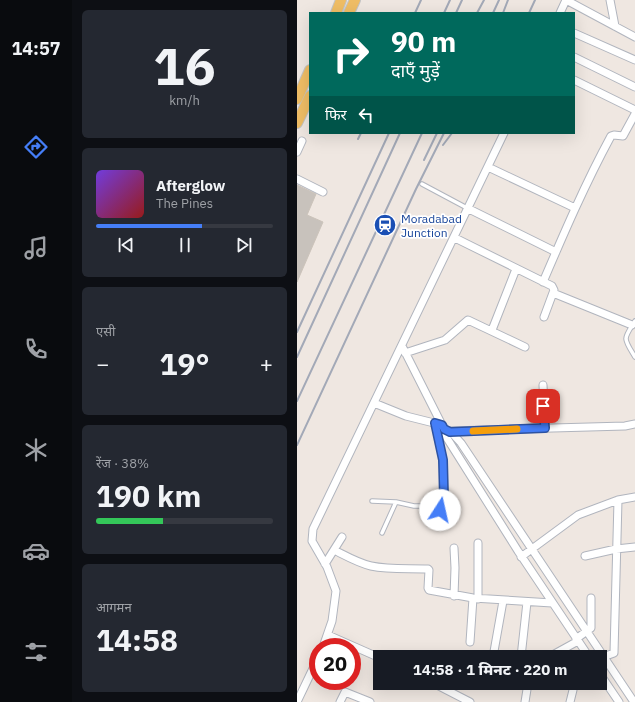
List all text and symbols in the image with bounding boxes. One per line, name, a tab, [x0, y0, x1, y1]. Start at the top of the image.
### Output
text: 90 m	[391, 23, 456, 60]
icon: right	[325, 28, 377, 80]
text: 16	[153, 32, 216, 99]
text: 14:57	[11, 37, 61, 60]
text: दाएँ मुड़ें	[391, 59, 440, 82]
text: km/h	[169, 92, 200, 109]
icon: left	[355, 104, 377, 126]
text: फिर	[325, 105, 347, 124]
icon: directions	[22, 133, 50, 161]
text: Afterglow	[156, 176, 225, 195]
text: The Pines	[156, 195, 213, 212]
place label: Moradabad Junction	[401, 211, 462, 240]
station icon: Moradabad Junction	[372, 212, 398, 238]
icon: music	[22, 234, 50, 262]
icon: previous	[115, 234, 137, 256]
icon: pause	[174, 234, 196, 256]
icon: next	[233, 234, 255, 256]
text: एसी	[96, 323, 115, 340]
icon: phone	[22, 335, 50, 363]
text: 19°	[159, 344, 210, 383]
text: −	[96, 349, 109, 378]
text: +	[260, 349, 273, 378]
pin	[526, 389, 560, 423]
icon: arrive	[532, 395, 554, 417]
icon: climate	[22, 436, 50, 464]
text: रेंज · 38%	[96, 455, 149, 472]
text: 190 km	[96, 476, 201, 515]
position arrow	[419, 489, 461, 531]
icon: car	[22, 537, 50, 565]
text: आगमन	[96, 599, 132, 616]
text: 14:58	[96, 620, 178, 659]
icon: filters	[22, 638, 50, 666]
speed limit sign: 20	[309, 638, 361, 690]
text: 14:58 · 1 मिनट · 220 m	[413, 660, 567, 679]

